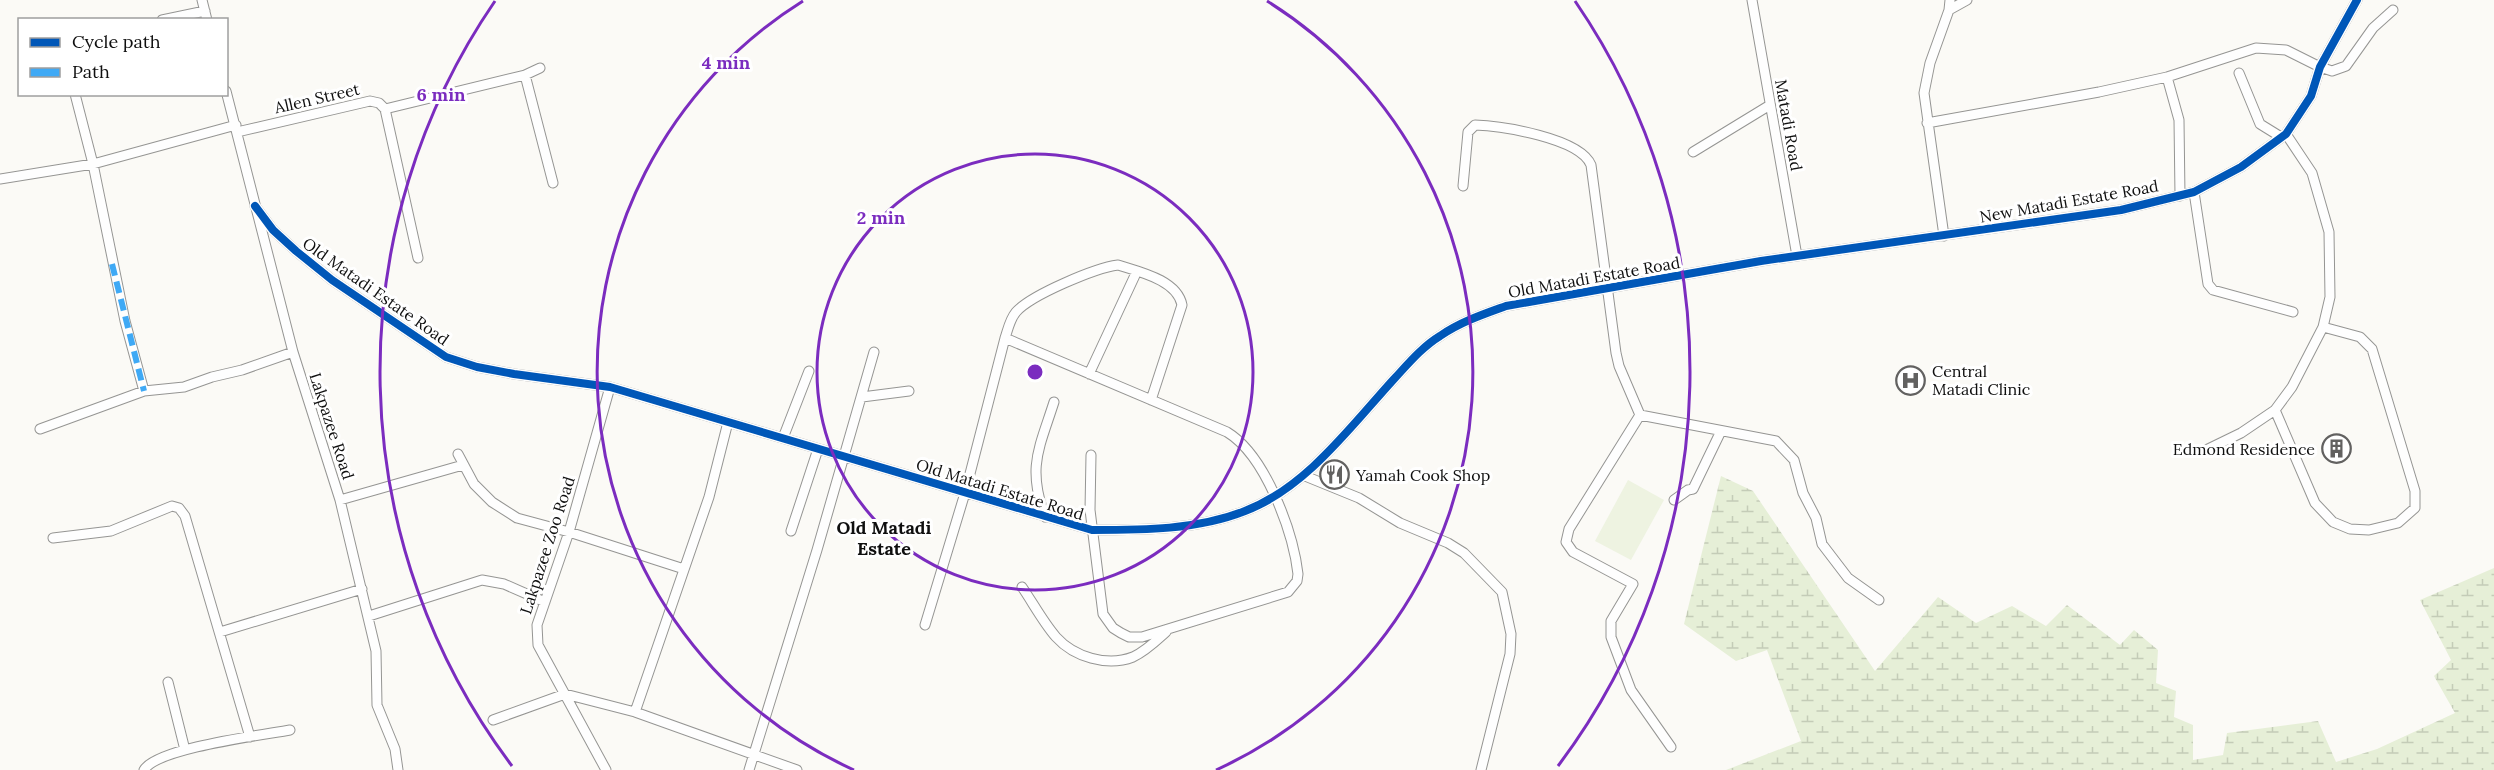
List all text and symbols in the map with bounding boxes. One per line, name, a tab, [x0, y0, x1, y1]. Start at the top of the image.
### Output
legend	[18, 18, 228, 96]
text: Cycle path	[72, 30, 161, 53]
text: 4 min	[702, 51, 751, 74]
text: Path	[72, 60, 110, 83]
street label: Allen Street	[272, 78, 362, 118]
street label: Matadi Road	[1771, 78, 1807, 173]
text: 6 min	[416, 83, 466, 106]
street label: New Matadi Estate Road	[1978, 175, 2160, 227]
text: 2 min	[857, 206, 906, 229]
street label: Old Matadi Estate Road	[299, 233, 453, 349]
street label: Old Matadi Estate Road	[1506, 252, 1682, 302]
place label: Central Matadi Clinic	[1932, 361, 2030, 399]
centre of rings	[1025, 362, 1045, 382]
hospital icon: Central Matadi Clinic	[1895, 364, 1927, 396]
street label: Lakpazee Road	[305, 370, 359, 482]
building icon: Edmond Residence	[2320, 433, 2352, 465]
place label: Edmond Residence	[2173, 439, 2315, 459]
street label: Old Matadi Estate Road	[914, 454, 1087, 524]
restaurant icon: Yamah Cook Shop	[1319, 459, 1351, 491]
place label: Yamah Cook Shop	[1355, 465, 1490, 485]
street label: Lakpazee Zoo Road	[515, 473, 579, 616]
district label: Old Matadi Estate	[837, 516, 932, 560]

